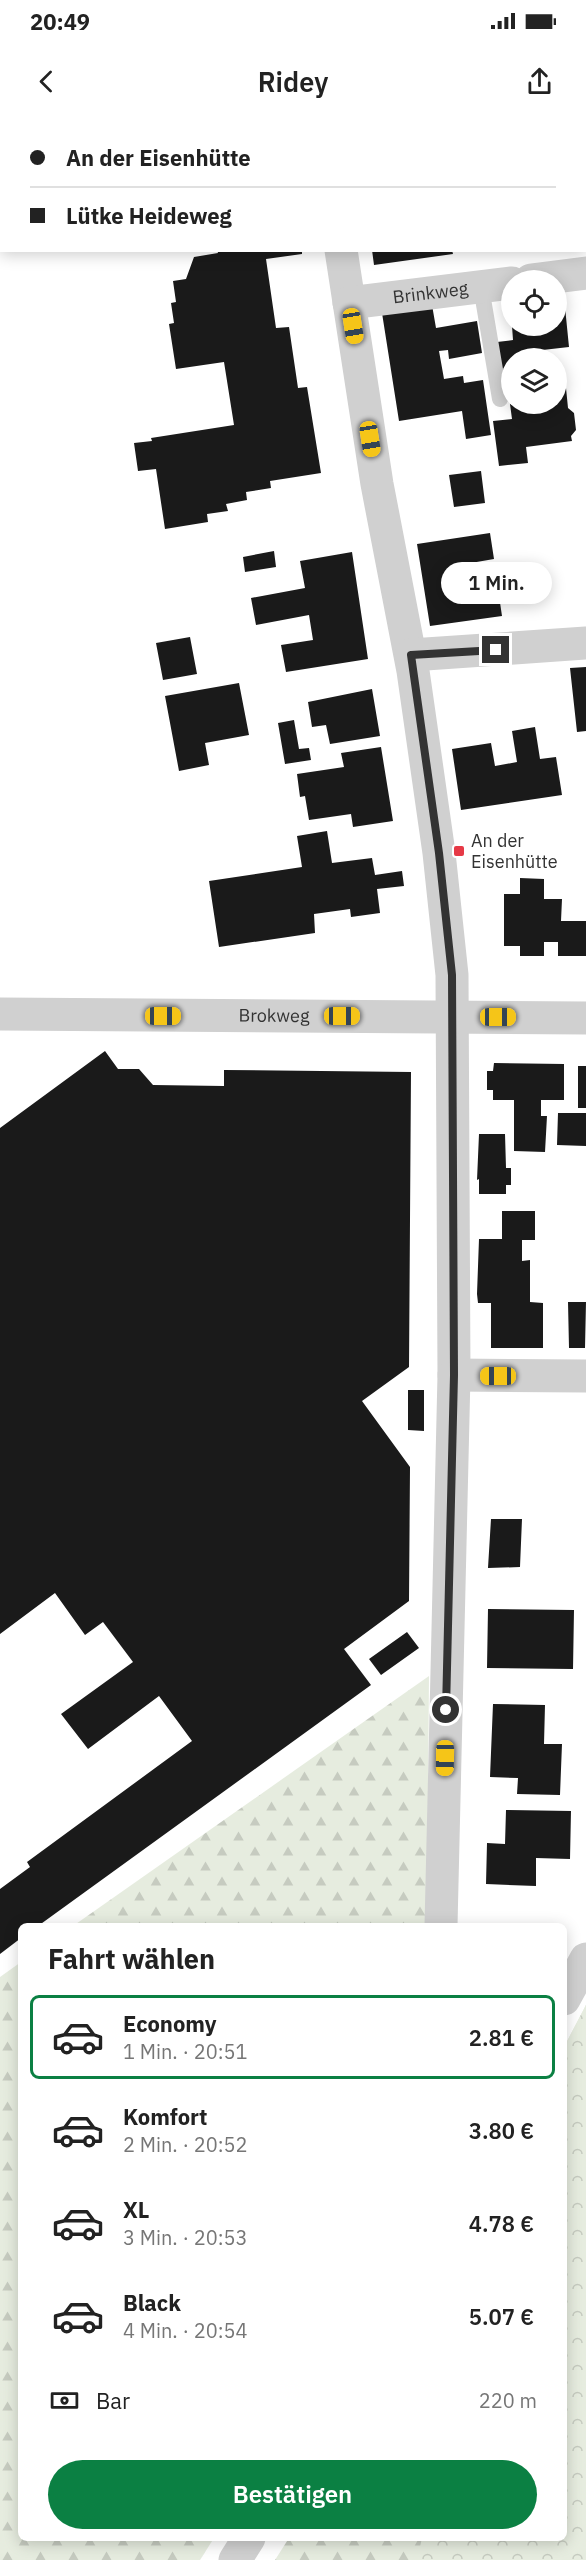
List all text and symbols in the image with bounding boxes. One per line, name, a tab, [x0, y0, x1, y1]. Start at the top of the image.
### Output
text: 20:49	[30, 7, 90, 36]
text: Ridey	[258, 64, 328, 99]
icon: back	[30, 65, 63, 98]
icon: share	[523, 65, 556, 98]
text: An der Eisenhütte	[66, 143, 251, 172]
text: Lütke Heideweg	[66, 201, 232, 230]
map controls	[501, 270, 567, 414]
button: locate	[501, 270, 567, 336]
street label: Brinkweg	[391, 276, 470, 309]
car	[341, 307, 365, 345]
button: layers	[501, 348, 567, 414]
car	[358, 420, 382, 458]
callout: 1 Min.	[440, 563, 552, 605]
text: 1 Min.	[468, 569, 525, 596]
route end	[482, 636, 509, 663]
place label: An der Eisenhütte	[471, 829, 558, 873]
marker: An der Eisenhütte	[452, 844, 466, 858]
street label: Brokweg	[238, 1004, 310, 1027]
car	[145, 1007, 181, 1025]
car	[324, 1007, 360, 1025]
car	[480, 1008, 516, 1026]
car	[480, 1367, 516, 1385]
route start	[432, 1696, 459, 1723]
car	[436, 1740, 454, 1776]
text: Fahrt wählen	[48, 1941, 215, 1976]
text: Economy	[123, 2009, 217, 2038]
icon: car	[51, 2010, 105, 2064]
text: 2.81 €	[469, 2023, 534, 2052]
text: 1 Min. · 20:51	[123, 2038, 248, 2065]
text: Komfort	[123, 2102, 208, 2131]
icon: car	[51, 2103, 105, 2157]
text: 3.80 €	[469, 2116, 534, 2145]
text: 2 Min. · 20:52	[123, 2131, 248, 2158]
text: XL	[123, 2195, 149, 2224]
icon: car	[51, 2196, 105, 2250]
text: 4.78 €	[469, 2209, 534, 2238]
text: 3 Min. · 20:53	[123, 2224, 248, 2251]
text: Black	[123, 2288, 181, 2317]
icon: car	[51, 2289, 105, 2343]
text: 5.07 €	[469, 2302, 534, 2331]
text: 4 Min. · 20:54	[123, 2317, 248, 2344]
icon: cash	[48, 2384, 81, 2417]
text: Bar	[96, 2386, 130, 2415]
text: 220 m	[479, 2387, 537, 2414]
button: Bestätigen	[48, 2460, 537, 2529]

